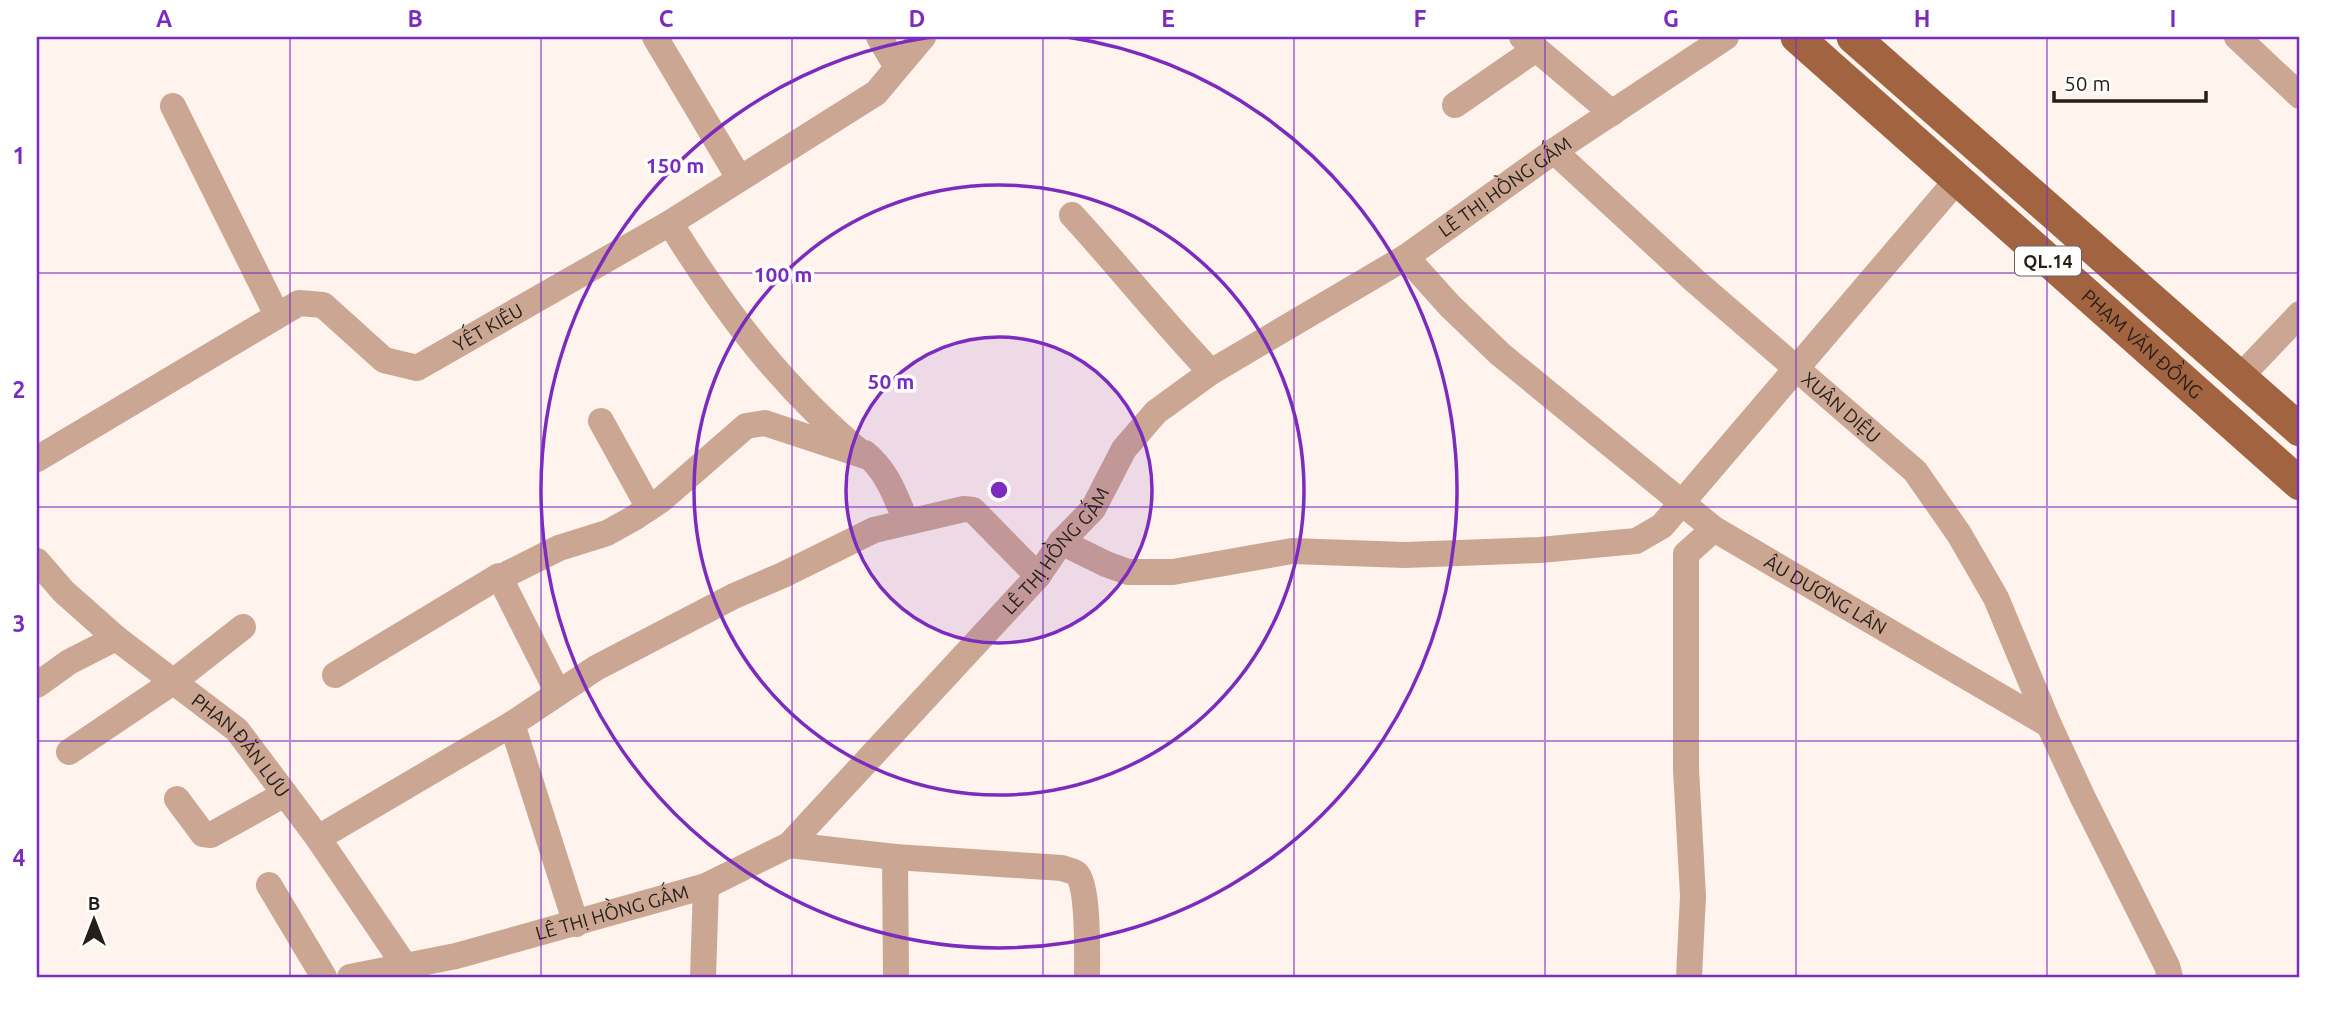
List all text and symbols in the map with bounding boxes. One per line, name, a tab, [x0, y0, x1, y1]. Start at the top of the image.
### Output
text: A	[156, 6, 172, 31]
text: B	[407, 6, 423, 31]
text: C	[659, 6, 674, 31]
text: D	[909, 6, 925, 31]
text: E	[1161, 6, 1175, 31]
text: F	[1414, 6, 1427, 31]
text: G	[1663, 6, 1679, 31]
text: H	[1914, 6, 1930, 31]
text: I	[2170, 6, 2176, 31]
scale bar	[2054, 60, 2206, 104]
text: 50 m	[2064, 71, 2111, 95]
street label: LÊ THỊ HỒNG GẤM	[1434, 132, 1575, 241]
text: 1	[13, 143, 25, 168]
text: 150 m	[646, 153, 704, 177]
road number: QL.14	[2015, 246, 2081, 276]
text: 100 m	[754, 262, 812, 286]
street label: PHẠM VĂN ĐỒNG	[2078, 285, 2207, 403]
street label: YẾT KIÊU	[449, 299, 527, 356]
street label: XUÂN DIỆU	[1797, 367, 1885, 447]
text: 50 m	[868, 369, 914, 393]
text: 2	[13, 377, 25, 402]
centre of rings	[987, 478, 1011, 502]
street label: LÊ THỊ HỒNG GẤM	[998, 483, 1113, 618]
street label: ÂU DƯƠNG LÂN	[1761, 550, 1891, 639]
text: 3	[13, 611, 25, 636]
street label: PHAN ĐĂN LƯU	[188, 689, 294, 801]
text: 4	[13, 845, 26, 870]
street label: LÊ THỊ HỒNG GẤM	[533, 880, 691, 944]
north arrow	[60, 884, 130, 954]
text: B	[88, 892, 100, 914]

